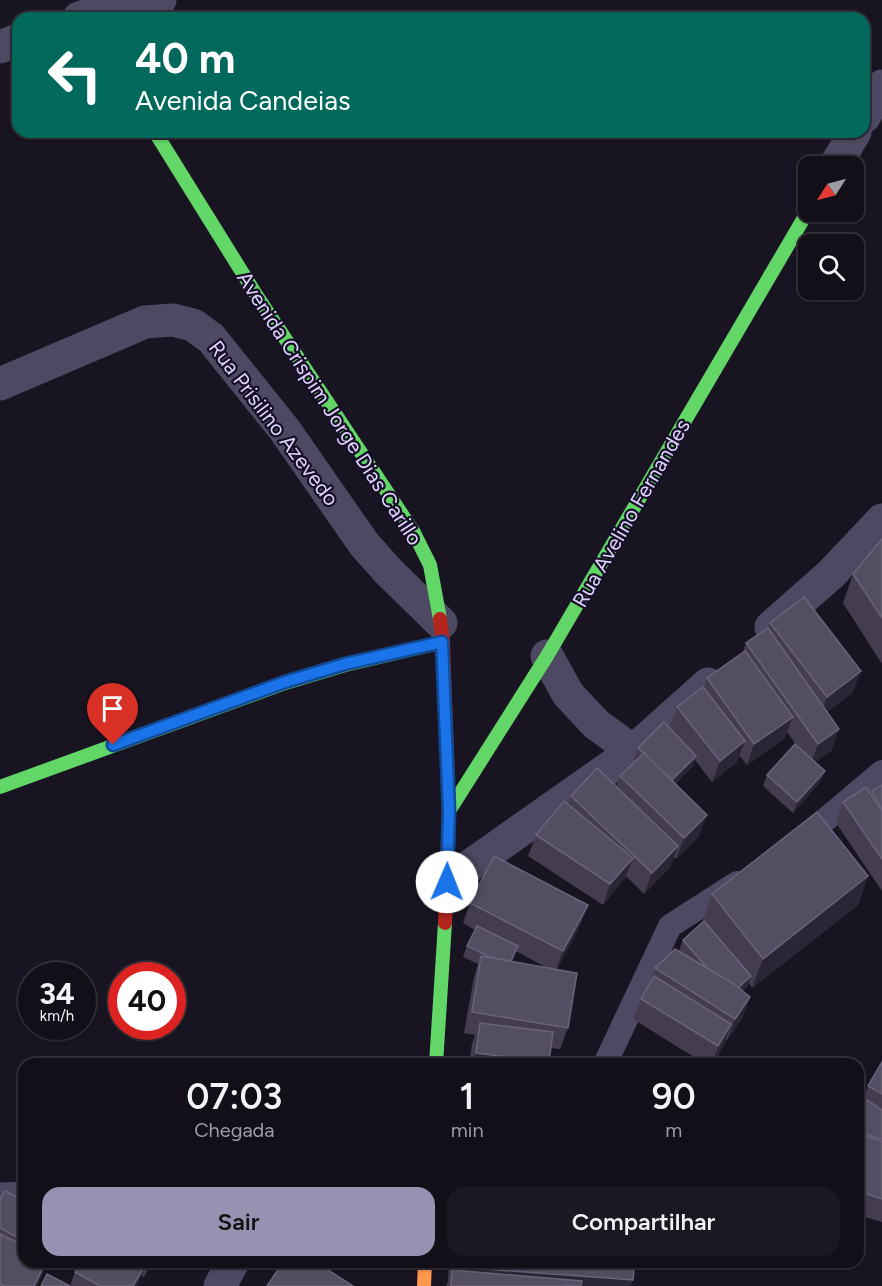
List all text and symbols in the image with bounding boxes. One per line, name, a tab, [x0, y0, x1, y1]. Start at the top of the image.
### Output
text: 40 m	[135, 33, 235, 84]
icon: left	[36, 36, 114, 114]
text: Avenida Candeias	[135, 84, 351, 117]
north arrow	[798, 156, 864, 222]
map controls	[798, 156, 864, 300]
button: search	[798, 234, 864, 300]
street label: Avenida Crispim Jorge Dias Carillo	[232, 266, 428, 550]
street label: Rua Prisilino Azevedo	[204, 335, 344, 511]
street label: Rua Avelino Fernandes	[567, 415, 695, 611]
pin	[87, 683, 138, 745]
icon: arrive	[96, 692, 129, 725]
position arrow	[415, 850, 479, 914]
speed limit sign: 40	[108, 962, 186, 1040]
text: 34	[39, 975, 75, 1012]
text: km/h	[40, 1007, 74, 1025]
text: 07:03	[186, 1075, 282, 1118]
text: 1	[460, 1075, 475, 1118]
text: 90	[652, 1075, 696, 1118]
text: Chegada	[194, 1118, 275, 1142]
text: min	[451, 1118, 484, 1142]
text: m	[665, 1118, 682, 1142]
button: Sair	[42, 1187, 435, 1256]
button: Compartilhar	[447, 1187, 840, 1256]

